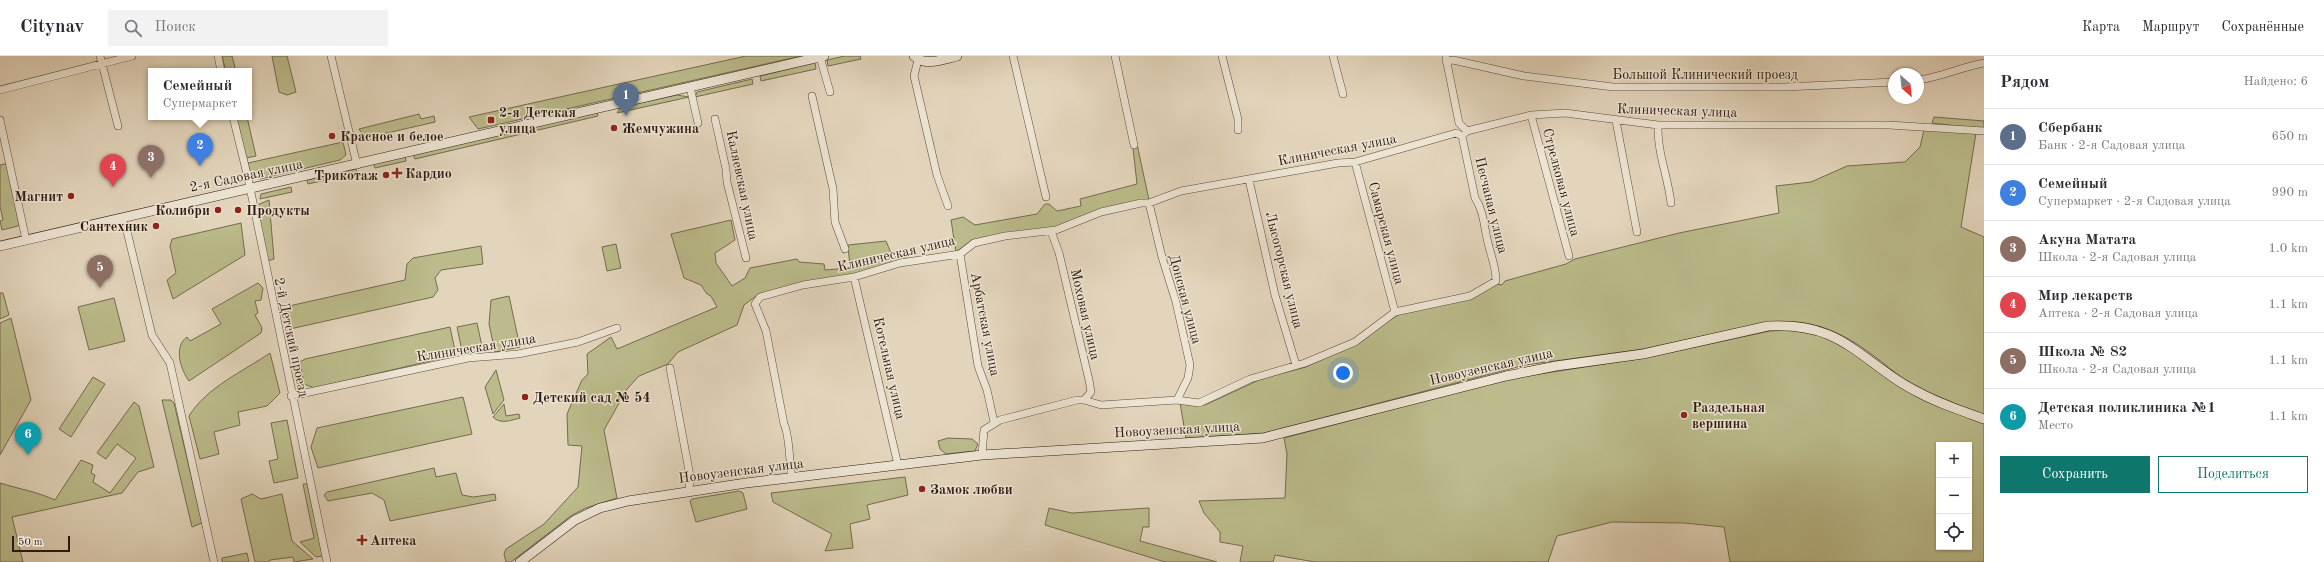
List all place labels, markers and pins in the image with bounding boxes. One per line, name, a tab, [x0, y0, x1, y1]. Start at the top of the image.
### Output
pin: 1	[613, 83, 639, 116]
place label: 2-я Детская улица	[499, 106, 576, 136]
marker: 2-я Детская улица	[486, 115, 496, 125]
place label: Жемчужина	[622, 122, 699, 136]
marker: Жемчужина	[609, 123, 619, 133]
place label: Красное и белое	[340, 130, 444, 144]
marker: Красное и белое	[327, 131, 337, 141]
pin: 2	[187, 133, 213, 166]
pin: 3	[138, 145, 164, 178]
pin: 4	[100, 154, 126, 187]
place label: Кардио	[405, 167, 452, 181]
marker: Кардио	[392, 168, 402, 178]
place label: Трикотаж	[314, 169, 378, 183]
marker: Трикотаж	[381, 170, 391, 180]
place label: Магнит	[15, 190, 63, 204]
marker: Магнит	[66, 191, 76, 201]
place label: Колибри	[155, 204, 210, 218]
place label: Продукты	[246, 204, 310, 218]
marker: Колибри	[213, 205, 223, 215]
marker: Продукты	[233, 205, 243, 215]
place label: Сантехник	[80, 220, 149, 234]
marker: Сантехник	[151, 221, 161, 231]
pin: 5	[87, 255, 113, 288]
place label: Детский сад № 54	[533, 391, 651, 405]
marker: Детский сад № 54	[520, 392, 530, 402]
place label: Раздельная вершина	[1692, 401, 1765, 431]
marker: Раздельная вершина	[1679, 410, 1689, 420]
pin: 6	[15, 422, 41, 455]
place label: Замок любви	[930, 483, 1013, 497]
marker: Замок любви	[917, 484, 927, 494]
place label: Аптека	[370, 534, 416, 548]
marker: Аптека	[357, 535, 367, 545]

